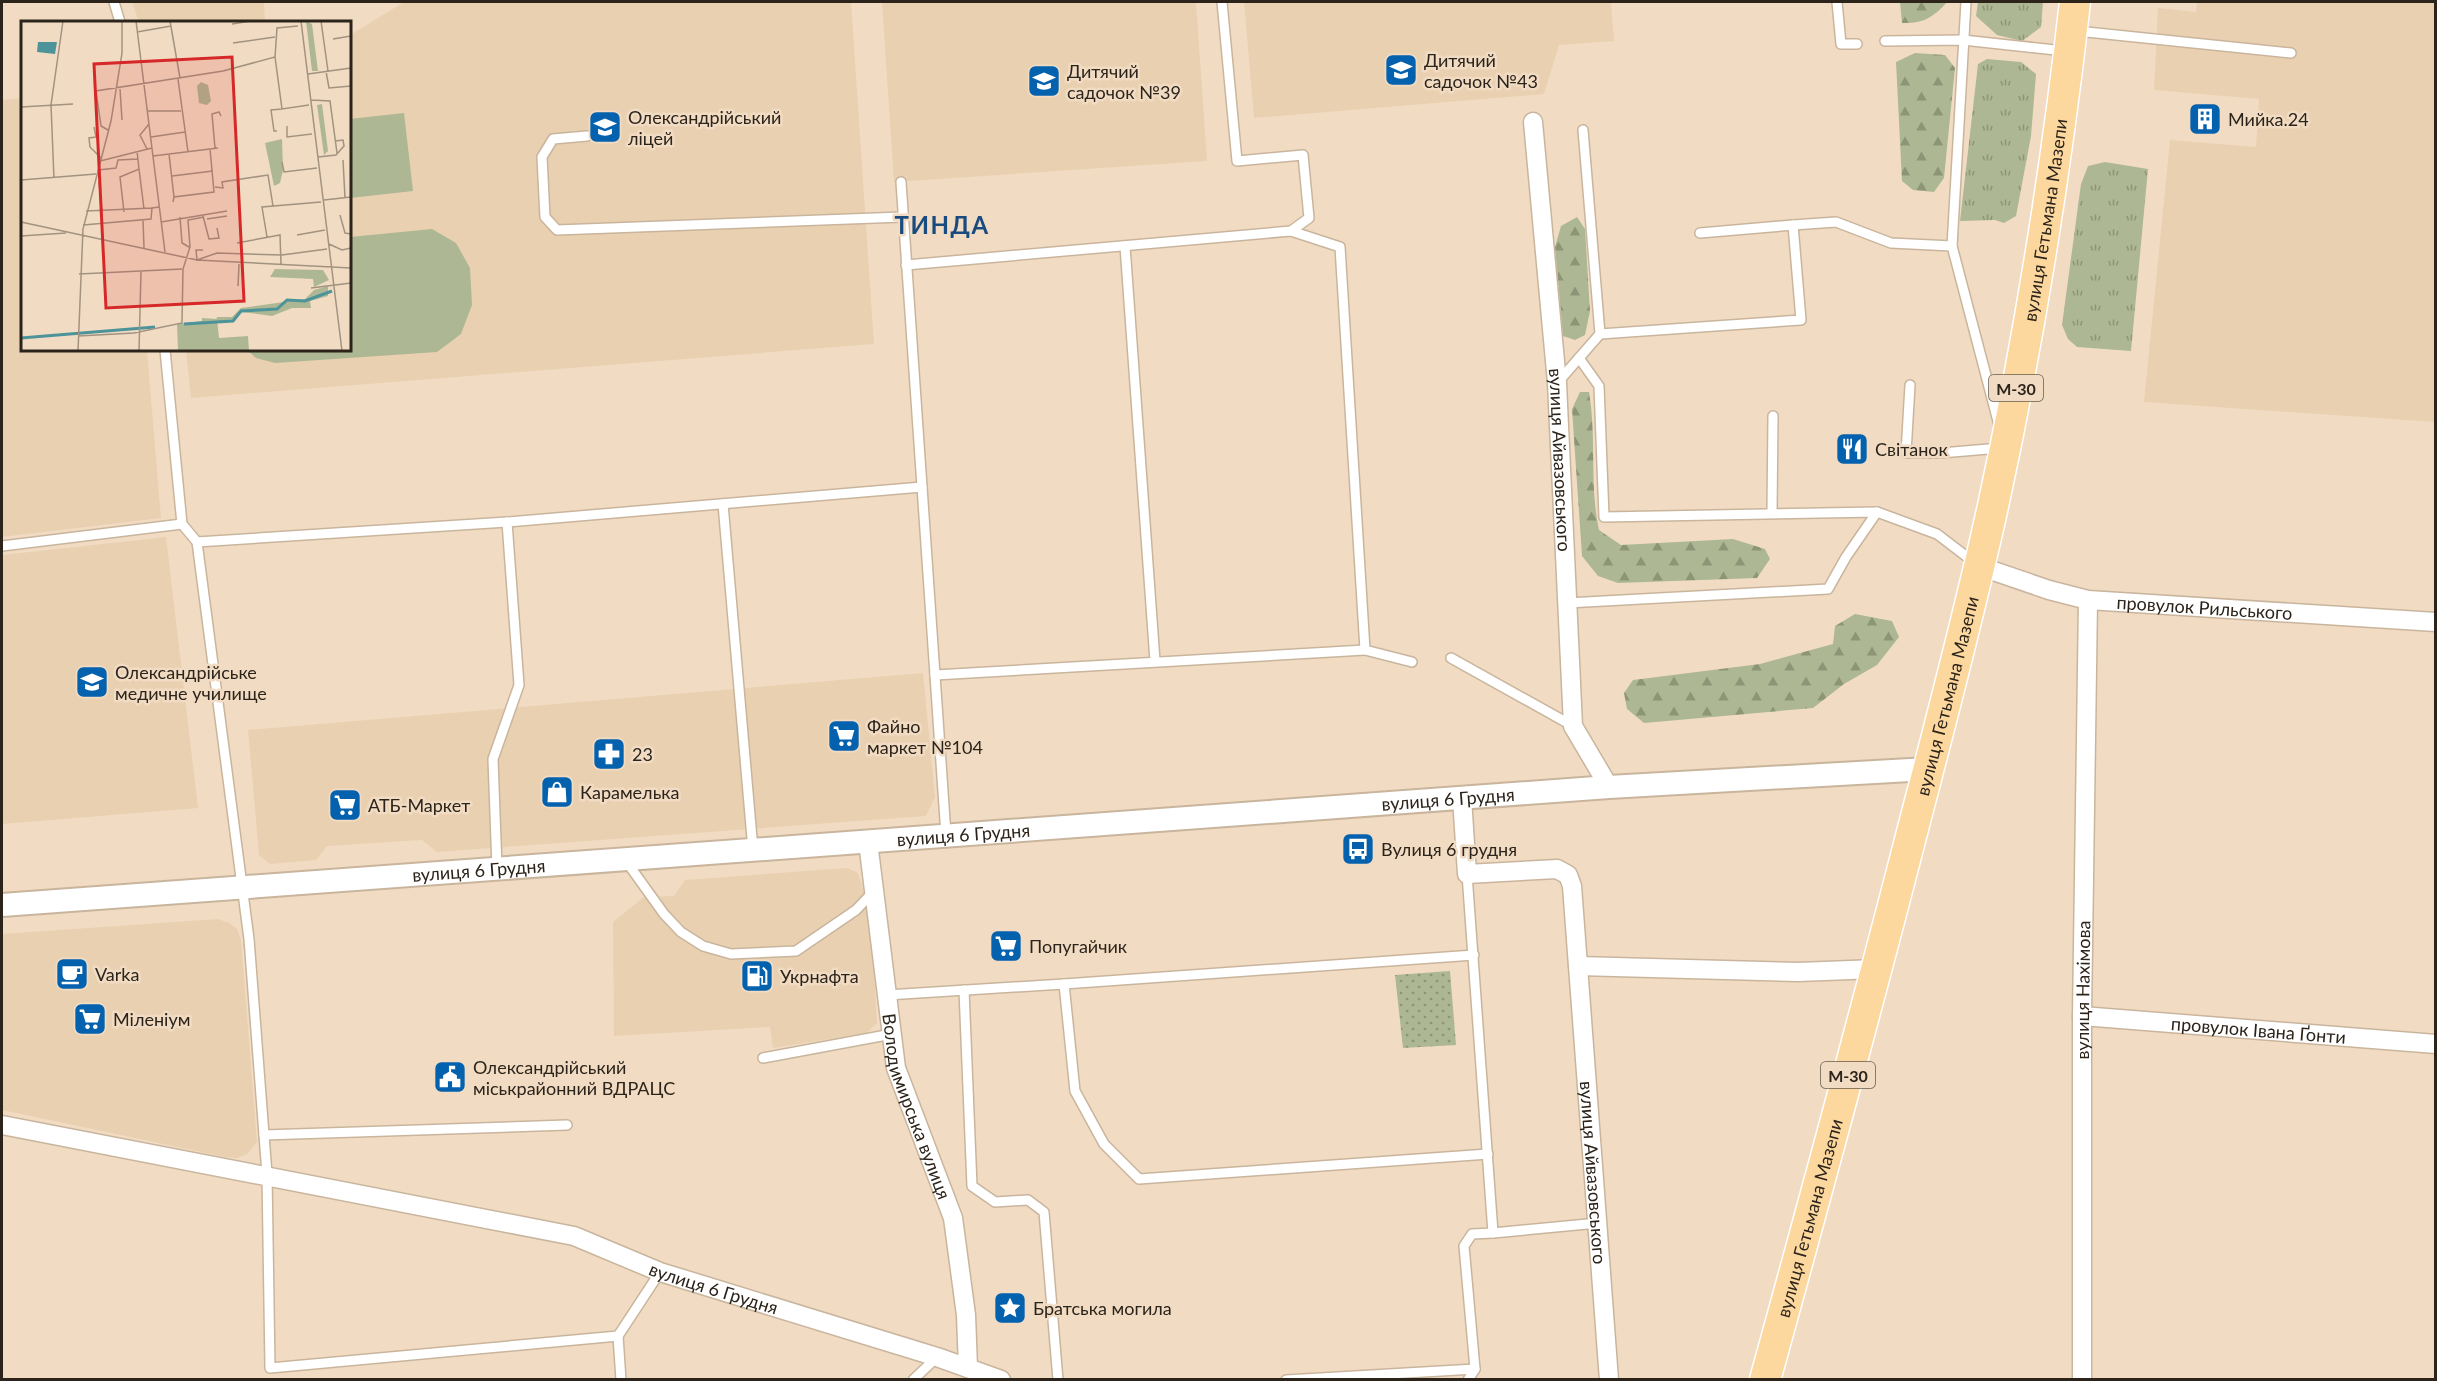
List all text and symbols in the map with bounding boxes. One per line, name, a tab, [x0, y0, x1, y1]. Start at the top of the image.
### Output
inset map	[21, 21, 351, 351]
place label: Дитячий садочок №43	[1424, 49, 1538, 92]
school or university icon: Дитячий садочок №43	[1383, 52, 1419, 88]
place label: Дитячий садочок №39	[1067, 60, 1181, 103]
school or university icon: Дитячий садочок №39	[1026, 63, 1062, 99]
building icon: Мийка.24	[2187, 101, 2223, 137]
place label: Олександрійський ліцей	[628, 106, 781, 149]
place label: Мийка.24	[2228, 108, 2309, 130]
school or university icon: Олександрійський ліцей	[587, 109, 623, 145]
street label: вулиця Гетьмана Мазепи	[2018, 117, 2071, 323]
district label: ТИНДА	[895, 210, 990, 239]
street label: вулиця Айвазовського	[1545, 367, 1576, 552]
road number: М-30	[1989, 375, 2043, 401]
restaurant icon: Світанок	[1834, 431, 1870, 467]
place label: Світанок	[1875, 438, 1949, 460]
street label: провулок Рильського	[2116, 591, 2293, 624]
street label: вулиця Гетьмана Мазепи	[1911, 594, 1983, 798]
place label: Олександрійське медичне училище	[115, 661, 267, 704]
school or university icon: Олександрійське медичне училище	[74, 664, 110, 700]
place label: Файно маркет №104	[867, 715, 983, 758]
supermarket icon: Файно маркет №104	[826, 718, 862, 754]
pharmacy icon: 23	[591, 736, 627, 772]
place label: 23	[632, 743, 653, 765]
shop icon: Карамелька	[539, 774, 575, 810]
place label: Карамелька	[580, 781, 680, 803]
street label: вулиця 6 Грудня	[1381, 783, 1515, 815]
supermarket icon: АТБ-Маркет	[327, 787, 363, 823]
place label: АТБ-Маркет	[368, 794, 470, 816]
street label: вулиця 6 Грудня	[896, 819, 1031, 850]
bus stop icon: Вулиця 6 грудня	[1340, 831, 1376, 867]
place label: Вулиця 6 грудня	[1381, 838, 1517, 860]
street label: вулиця 6 Грудня	[411, 854, 546, 886]
street label: вулиця Нахімова	[2071, 920, 2094, 1059]
supermarket icon: Попугайчик	[988, 928, 1024, 964]
place label: Попугайчик	[1029, 935, 1128, 957]
cafe icon: Varka	[54, 956, 90, 992]
fuel station icon: Укрнафта	[739, 958, 775, 994]
place label: Varka	[95, 963, 139, 985]
place label: Укрнафта	[780, 965, 859, 987]
supermarket icon: Міленіум	[72, 1001, 108, 1037]
place label: Міленіум	[113, 1008, 190, 1030]
street label: Володимирська вулиця	[878, 1012, 956, 1202]
street label: провулок Івана Ґонти	[2170, 1012, 2347, 1048]
place label: Олександрійський міськрайонний ВДРАЦС	[473, 1056, 675, 1099]
public building icon: Олександрійський міськрайонний ВДРАЦС	[432, 1059, 468, 1095]
road number: М-30	[1821, 1062, 1875, 1088]
street label: вулиця Айвазовського	[1576, 1080, 1611, 1265]
street label: вулиця Гетьмана Мазепи	[1772, 1116, 1847, 1320]
street label: вулиця 6 Грудня	[646, 1258, 781, 1319]
place icon: Братська могила	[992, 1290, 1028, 1326]
place label: Братська могила	[1033, 1297, 1172, 1319]

